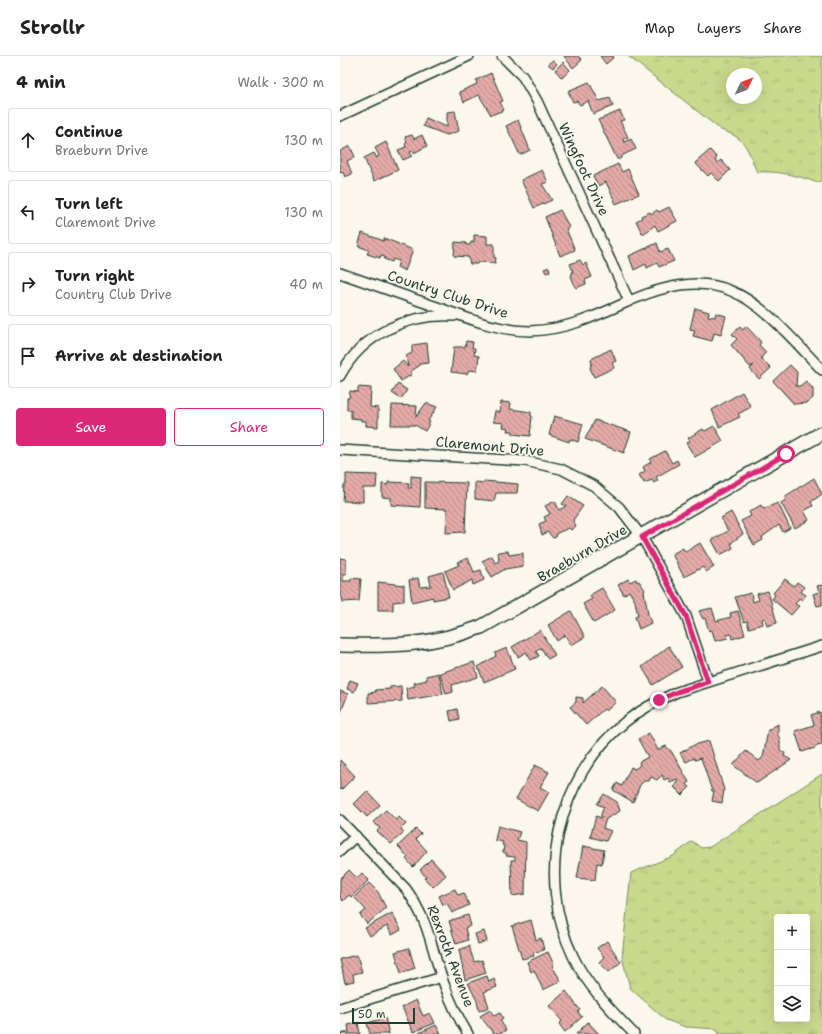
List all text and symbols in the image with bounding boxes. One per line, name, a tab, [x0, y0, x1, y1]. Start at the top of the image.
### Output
text: Strollr	[20, 15, 85, 40]
text: Map	[645, 19, 675, 37]
text: Layers	[697, 19, 741, 37]
text: Share	[763, 19, 802, 37]
north arrow	[726, 68, 762, 104]
text: 4 min	[16, 71, 66, 93]
text: Walk · 300 m	[237, 74, 324, 91]
street label: Wingfoot Drive	[555, 119, 614, 219]
text: Continue	[55, 122, 123, 142]
icon: ahead	[17, 129, 39, 151]
text: 130 m	[285, 132, 323, 149]
text: Braeburn Drive	[55, 142, 148, 159]
text: Turn left	[55, 194, 123, 214]
icon: left	[17, 201, 39, 223]
text: 130 m	[285, 204, 323, 221]
text: Claremont Drive	[55, 214, 156, 231]
text: Turn right	[55, 266, 135, 286]
street label: Country Club Drive	[385, 266, 511, 322]
icon: right	[17, 273, 39, 295]
text: 40 m	[289, 276, 323, 293]
text: Country Club Drive	[55, 286, 172, 303]
icon: arrive	[17, 345, 39, 367]
text: Arrive at destination	[55, 346, 223, 366]
button: Save	[16, 408, 166, 446]
button: Share	[174, 408, 324, 446]
street label: Claremont Drive	[435, 432, 545, 460]
route start	[777, 445, 795, 463]
street label: Braeburn Drive	[534, 520, 630, 586]
route end	[650, 691, 668, 709]
street label: Rexroth Avenue	[423, 903, 479, 1010]
map controls	[774, 914, 810, 1022]
button: +	[774, 914, 810, 950]
button: −	[774, 950, 810, 986]
button: layers	[774, 986, 810, 1022]
scale bar	[352, 1006, 415, 1025]
text: 50 m	[358, 1007, 386, 1022]

